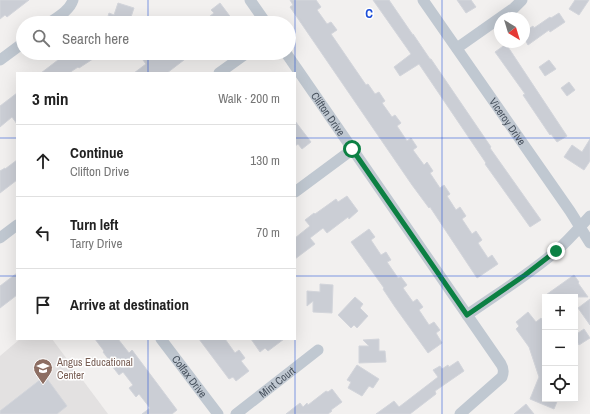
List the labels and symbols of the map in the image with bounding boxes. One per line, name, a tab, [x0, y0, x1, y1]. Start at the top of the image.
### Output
text: C	[365, 5, 373, 22]
north arrow	[494, 12, 530, 48]
street label: Clifton Drive	[308, 89, 348, 139]
street label: Viceroy Drive	[486, 95, 529, 148]
route start	[343, 140, 361, 158]
route end	[547, 242, 565, 260]
street label: Colfax Drive	[169, 352, 210, 400]
place label: Angus Educational Center	[56, 355, 133, 382]
school or university icon: Angus Educational Center	[32, 357, 54, 385]
street label: Mint Court	[256, 363, 298, 401]

